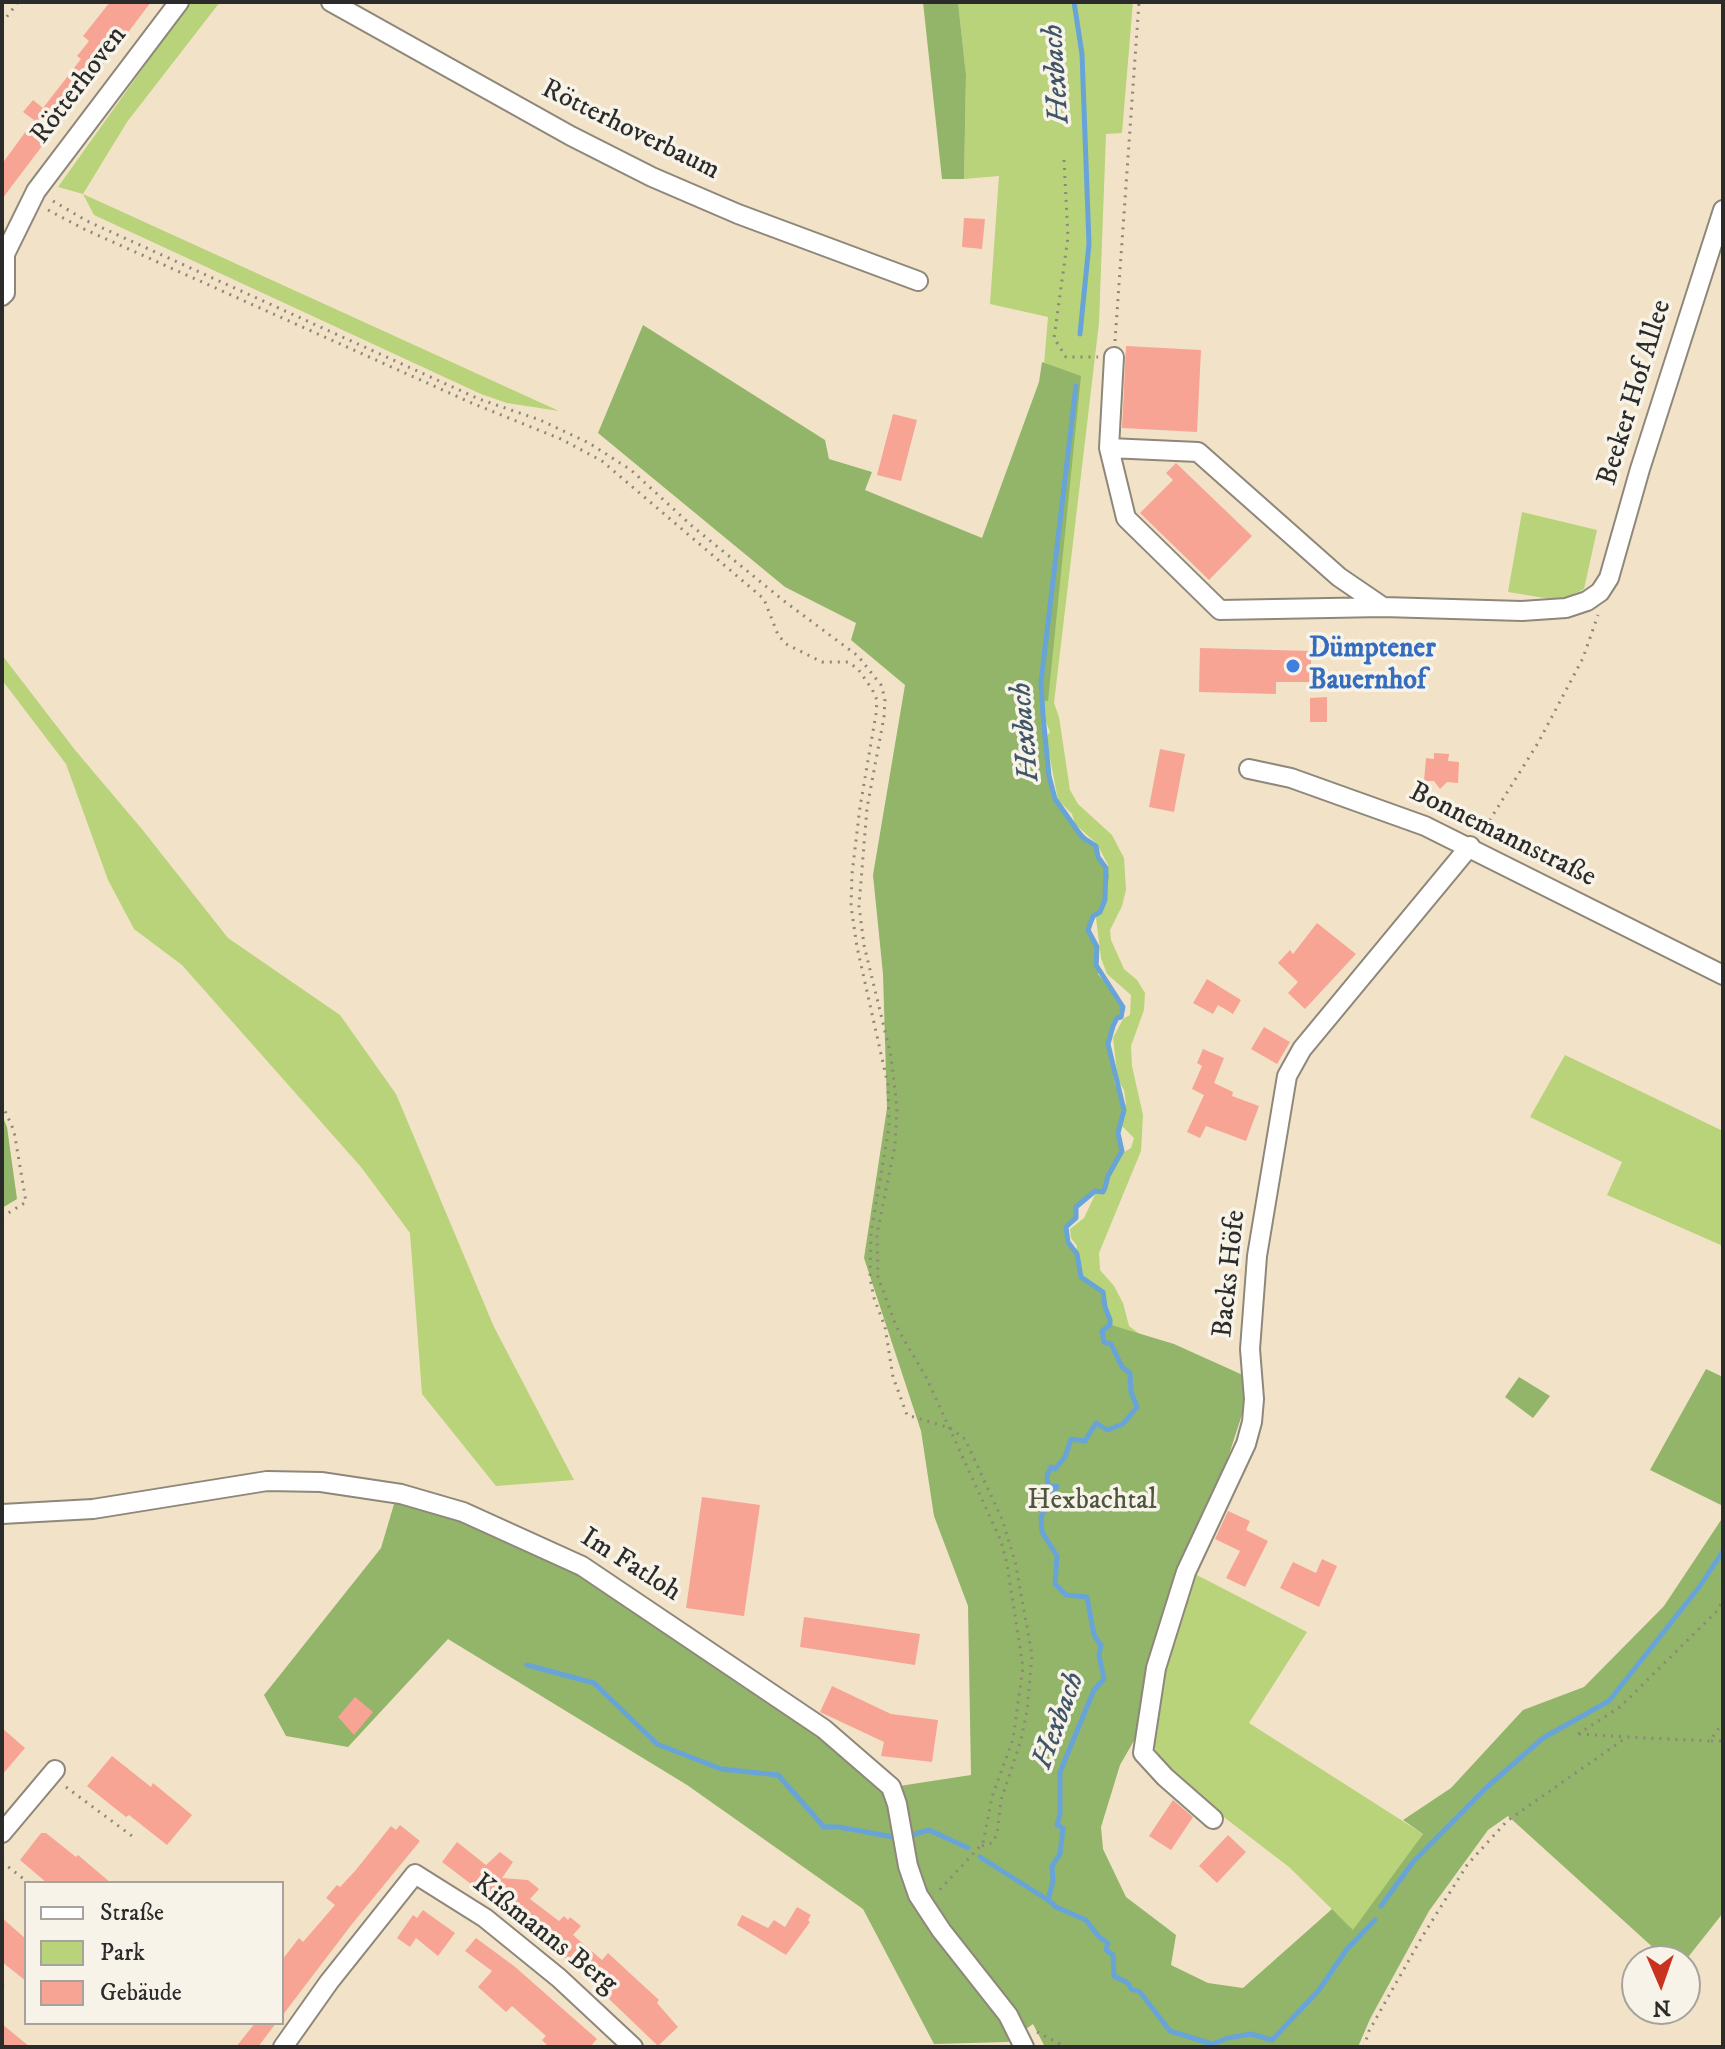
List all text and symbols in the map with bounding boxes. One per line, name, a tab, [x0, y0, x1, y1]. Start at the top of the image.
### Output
street label: Rötterhoven	[25, 21, 135, 151]
water label: Hexbach	[1037, 23, 1079, 125]
street label: Rötterhoverbaum	[535, 73, 725, 189]
street label: Beeker Hof Allee	[1592, 296, 1680, 490]
place label: Dümptener Bauernhof	[1309, 633, 1436, 699]
marker: Dümptener Bauernhof	[1284, 657, 1302, 675]
water label: Hexbach	[1005, 681, 1049, 783]
street label: Bonnemannstraße	[1403, 776, 1601, 896]
street label: Backs Höfe	[1208, 1209, 1254, 1339]
park label: Hexbachtal	[1027, 1485, 1157, 1519]
street label: Im Fatloh	[573, 1522, 687, 1610]
water label: Hexbach	[1026, 1668, 1094, 1774]
street label: Kißmanns Berg	[465, 1868, 623, 2002]
legend	[24, 1881, 284, 2025]
text: Straße	[100, 1898, 164, 1928]
text: Park	[100, 1938, 145, 1968]
north arrow	[1621, 1945, 1701, 2025]
text: Gebäude	[100, 1978, 182, 2008]
text: N	[1652, 1994, 1671, 2021]

